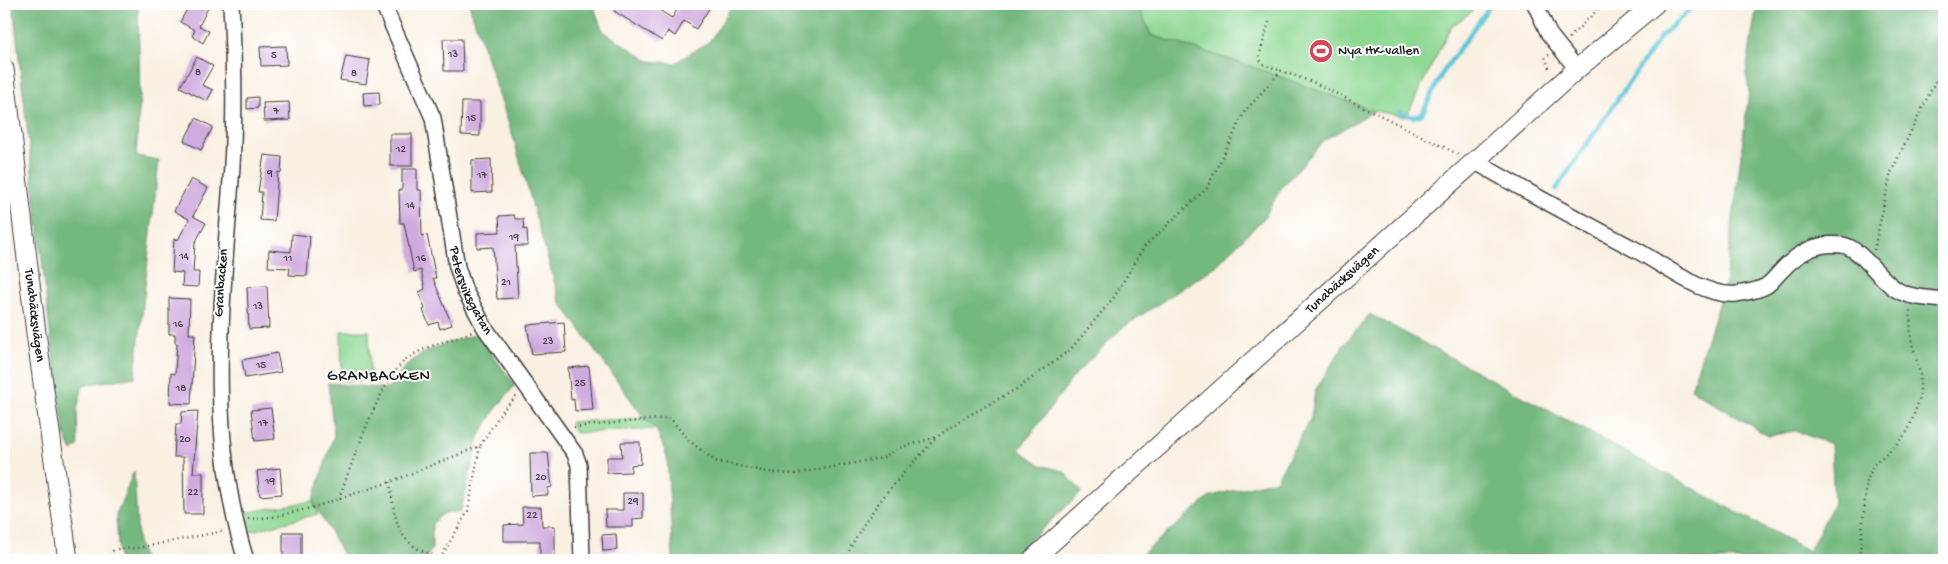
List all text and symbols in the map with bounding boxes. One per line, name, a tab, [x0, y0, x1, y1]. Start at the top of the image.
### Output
sports icon: Nya HK-vallen	[1308, 38, 1334, 64]
place label: Nya HK-vallen	[1338, 43, 1420, 60]
house number: 13	[447, 49, 458, 61]
house number: 5	[271, 50, 277, 62]
house number: 8	[195, 67, 201, 79]
house number: 8	[351, 68, 357, 80]
house number: 7	[272, 106, 279, 118]
house number: 15	[465, 113, 476, 125]
house number: 12	[395, 144, 407, 156]
house number: 9	[266, 168, 273, 180]
house number: 17	[476, 170, 487, 182]
house number: 14	[404, 200, 416, 212]
house number: 19	[508, 232, 519, 244]
street label: Tunabäcksvägen	[1301, 242, 1383, 319]
street label: Petersviksgatan	[445, 244, 496, 339]
street label: Granbacken	[211, 248, 233, 318]
house number: 14	[178, 251, 190, 263]
house number: 11	[283, 253, 292, 265]
house number: 16	[415, 253, 426, 265]
street label: Tunabäcksvägen	[20, 267, 48, 363]
house number: 21	[501, 277, 511, 289]
house number: 13	[252, 301, 263, 313]
house number: 16	[172, 319, 183, 331]
house number: 23	[542, 336, 554, 348]
house number: 15	[255, 360, 266, 372]
district label: GRANBACKEN	[327, 368, 431, 387]
house number: 25	[574, 378, 586, 390]
house number: 18	[175, 383, 186, 395]
house number: 17	[257, 418, 268, 430]
house number: 20	[179, 434, 191, 446]
house number: 20	[535, 472, 547, 484]
house number: 19	[264, 476, 275, 488]
house number: 22	[188, 487, 199, 499]
house number: 29	[628, 496, 639, 508]
house number: 22	[527, 510, 538, 522]

